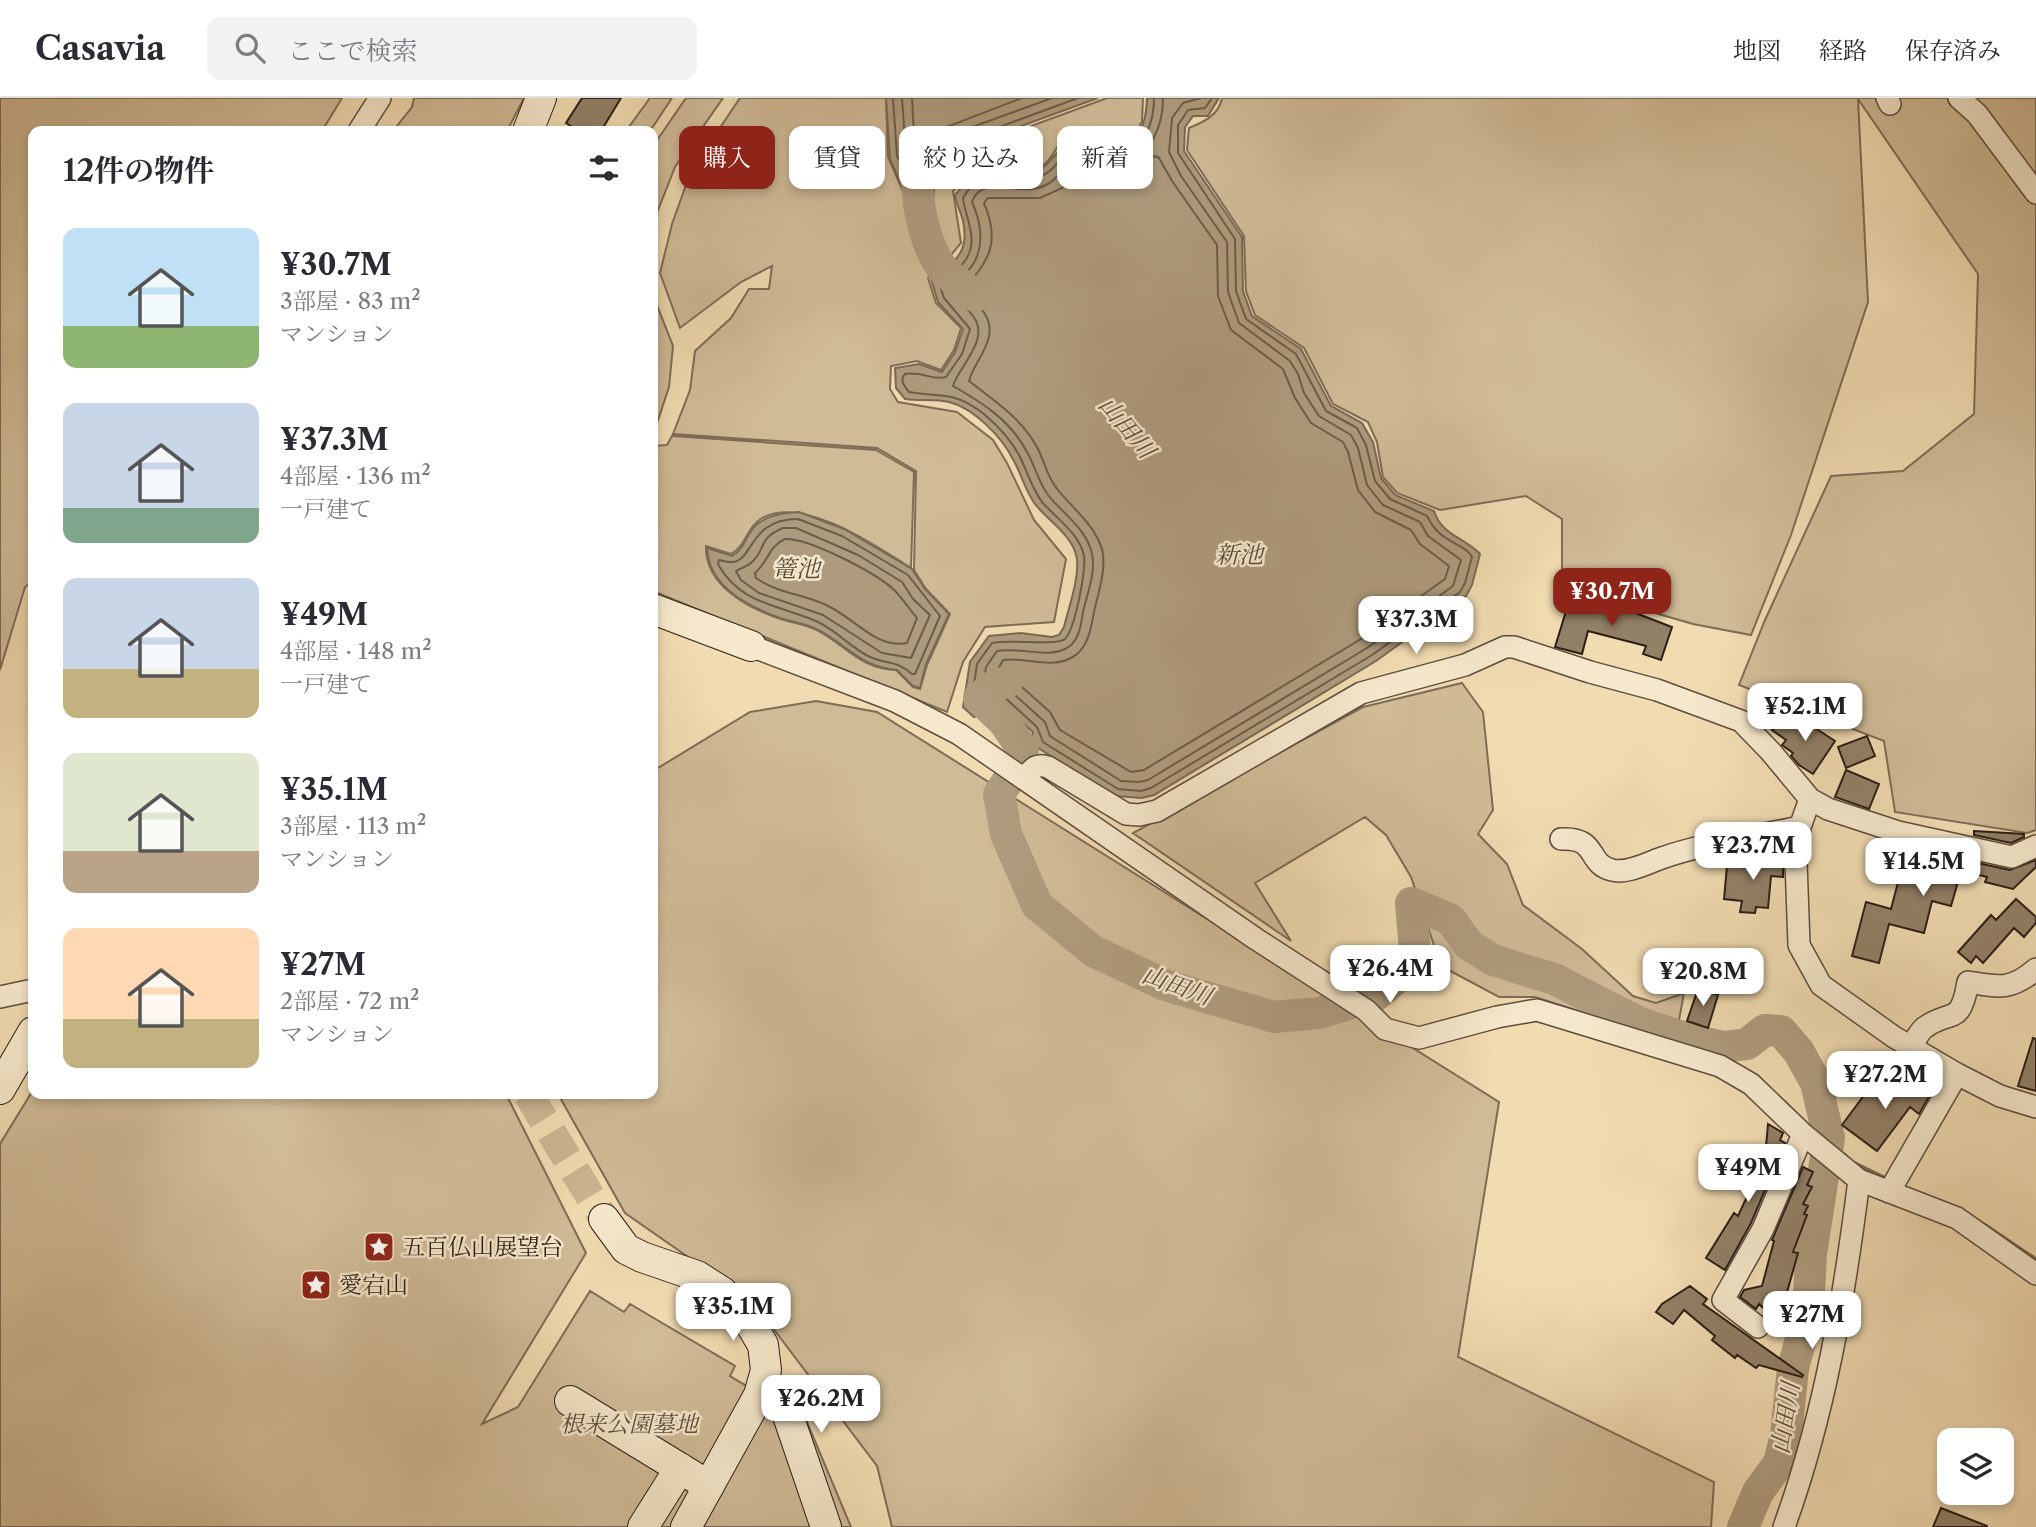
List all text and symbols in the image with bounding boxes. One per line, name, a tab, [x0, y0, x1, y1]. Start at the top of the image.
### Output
search box	[207, 17, 697, 80]
text: Casavia	[35, 28, 165, 69]
icon: search	[231, 29, 269, 67]
text: ここで検索	[287, 35, 417, 67]
text: 地図	[1733, 36, 1781, 65]
text: 経路	[1819, 36, 1867, 65]
text: 保存済み	[1905, 36, 2001, 65]
chip: 購入	[679, 126, 775, 189]
chip: 賃貸	[789, 126, 885, 189]
chip: 絞り込み	[899, 126, 1043, 189]
chip: 新着	[1057, 126, 1153, 189]
icon: filters	[585, 149, 623, 187]
text: 12件の物件	[63, 152, 214, 189]
text: ¥30.7M	[280, 246, 392, 283]
icon: home	[119, 256, 203, 340]
text: 3部屋 · 83 m²	[280, 287, 421, 315]
text: マンション	[280, 320, 394, 348]
water label: 山田川	[1093, 390, 1163, 466]
text: ¥37.3M	[280, 421, 389, 458]
icon: home	[119, 431, 203, 515]
text: 4部屋 · 136 m²	[280, 462, 431, 490]
text: 一戸建て	[280, 495, 372, 523]
water label: 新池	[1215, 540, 1266, 569]
water label: 篭池	[772, 554, 823, 583]
pin: ¥30.7M	[1555, 568, 1669, 628]
text: ¥30.7M	[1569, 577, 1655, 605]
text: ¥49M	[280, 596, 368, 633]
pin: ¥37.3M	[1359, 596, 1473, 656]
text: ¥37.3M	[1374, 605, 1458, 633]
icon: home	[119, 606, 203, 690]
text: 4部屋 · 148 m²	[280, 637, 432, 665]
text: 一戸建て	[280, 670, 372, 698]
pin: ¥52.1M	[1748, 684, 1862, 743]
text: ¥52.1M	[1763, 692, 1847, 720]
text: ¥35.1M	[280, 771, 388, 808]
icon: home	[119, 781, 203, 865]
text: 3部屋 · 113 m²	[280, 812, 426, 840]
pin: ¥23.7M	[1696, 822, 1810, 882]
text: ¥23.7M	[1711, 831, 1795, 859]
pin: ¥14.5M	[1866, 838, 1980, 898]
text: マンション	[280, 845, 394, 873]
text: ¥14.5M	[1881, 847, 1965, 875]
text: ¥27M	[280, 946, 366, 983]
pin: ¥26.4M	[1333, 946, 1447, 1005]
pin: ¥20.8M	[1646, 948, 1760, 1008]
text: ¥26.4M	[1346, 954, 1434, 982]
icon: home	[119, 956, 203, 1040]
text: ¥20.8M	[1659, 957, 1747, 985]
water label: 山田川	[1138, 959, 1219, 1012]
text: 2部屋 · 72 m²	[280, 987, 419, 1015]
text: マンション	[280, 1020, 394, 1048]
pin: ¥27.2M	[1828, 1052, 1942, 1111]
text: ¥27.2M	[1843, 1060, 1927, 1088]
pin: ¥49M	[1707, 1144, 1789, 1204]
text: ¥49M	[1714, 1153, 1782, 1181]
place icon: 五百仏山展望台	[362, 1230, 396, 1264]
place label: 五百仏山展望台	[402, 1233, 563, 1261]
place icon: 愛宕山	[299, 1268, 333, 1302]
place label: 愛宕山	[339, 1271, 408, 1299]
pin: ¥35.1M	[676, 1284, 790, 1343]
text: ¥35.1M	[692, 1292, 774, 1320]
pin: ¥27M	[1771, 1292, 1853, 1351]
text: ¥27M	[1779, 1300, 1845, 1328]
pin: ¥26.2M	[764, 1376, 878, 1435]
water label: 山田川	[1765, 1377, 1805, 1456]
text: ¥26.2M	[777, 1384, 865, 1412]
park label: 根来公園墓地	[560, 1410, 701, 1438]
map controls	[1937, 1428, 2014, 1505]
button: layers	[1937, 1428, 2014, 1505]

